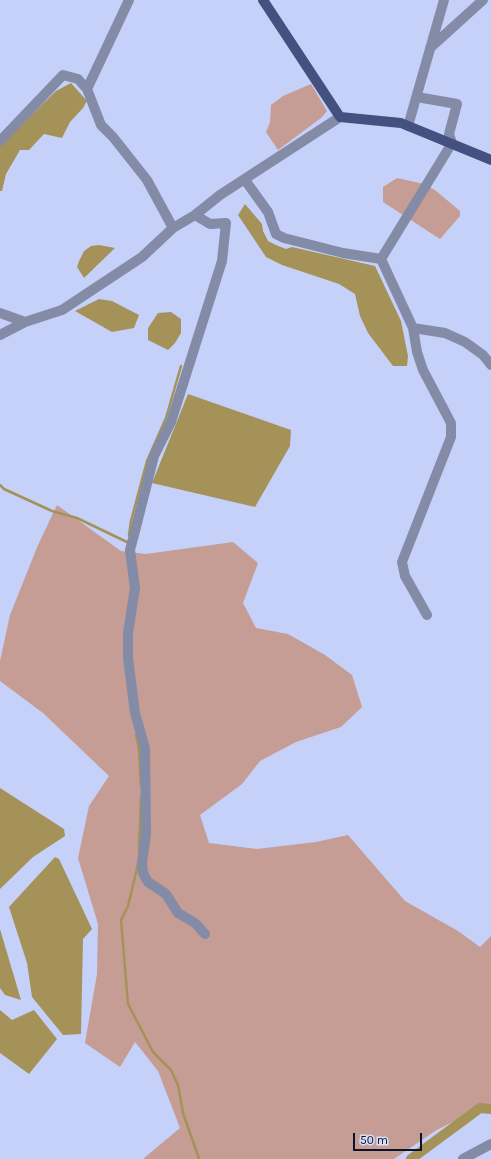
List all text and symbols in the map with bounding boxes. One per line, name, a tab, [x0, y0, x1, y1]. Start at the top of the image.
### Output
scale bar	[355, 1125, 424, 1151]
text: 50 m	[360, 1133, 388, 1147]

